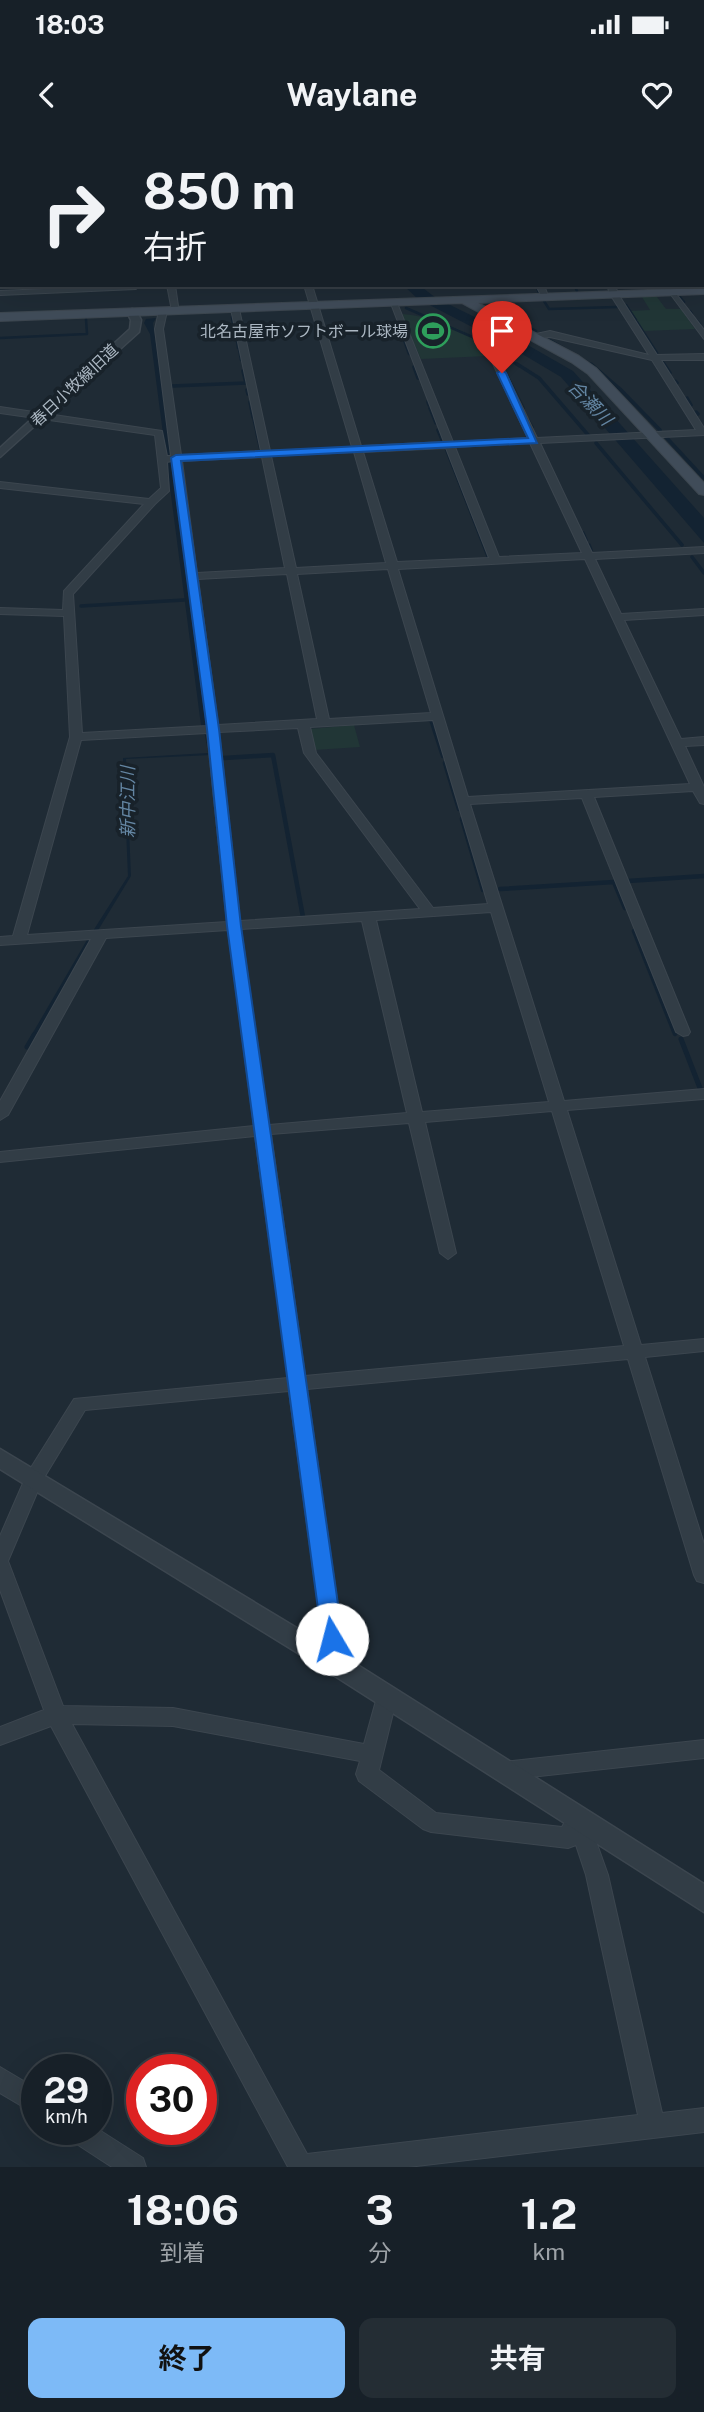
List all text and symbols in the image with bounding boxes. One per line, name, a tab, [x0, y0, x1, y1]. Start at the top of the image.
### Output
text: 18:03	[35, 9, 105, 40]
icon: back	[28, 76, 66, 114]
text: Waylane	[287, 76, 417, 113]
icon: heart	[638, 76, 676, 114]
text: 850 m	[143, 162, 295, 220]
icon: right	[28, 168, 119, 259]
text: 右折	[143, 228, 207, 265]
pin	[472, 301, 532, 373]
sports icon: 北名古屋市ソフトボール球場	[414, 312, 452, 350]
icon: arrive	[483, 312, 521, 350]
place label: 北名古屋市ソフトボール球場	[200, 322, 408, 341]
street label: 春日小牧線旧道	[27, 340, 122, 431]
water label: 合瀬川	[564, 376, 618, 431]
water label: 新中江川	[117, 764, 138, 838]
position arrow	[295, 1602, 369, 1676]
speed limit sign: 30	[126, 2054, 217, 2145]
text: 29	[44, 2070, 89, 2111]
text: km/h	[45, 2106, 88, 2127]
text: 18:06	[127, 2185, 239, 2234]
text: 3	[366, 2185, 394, 2234]
text: 1.2	[520, 2189, 577, 2238]
text: km	[532, 2238, 565, 2265]
text: 到着	[160, 2239, 206, 2266]
text: 分	[368, 2239, 391, 2266]
button: 終了	[28, 2318, 345, 2398]
button: 共有	[359, 2318, 676, 2398]

